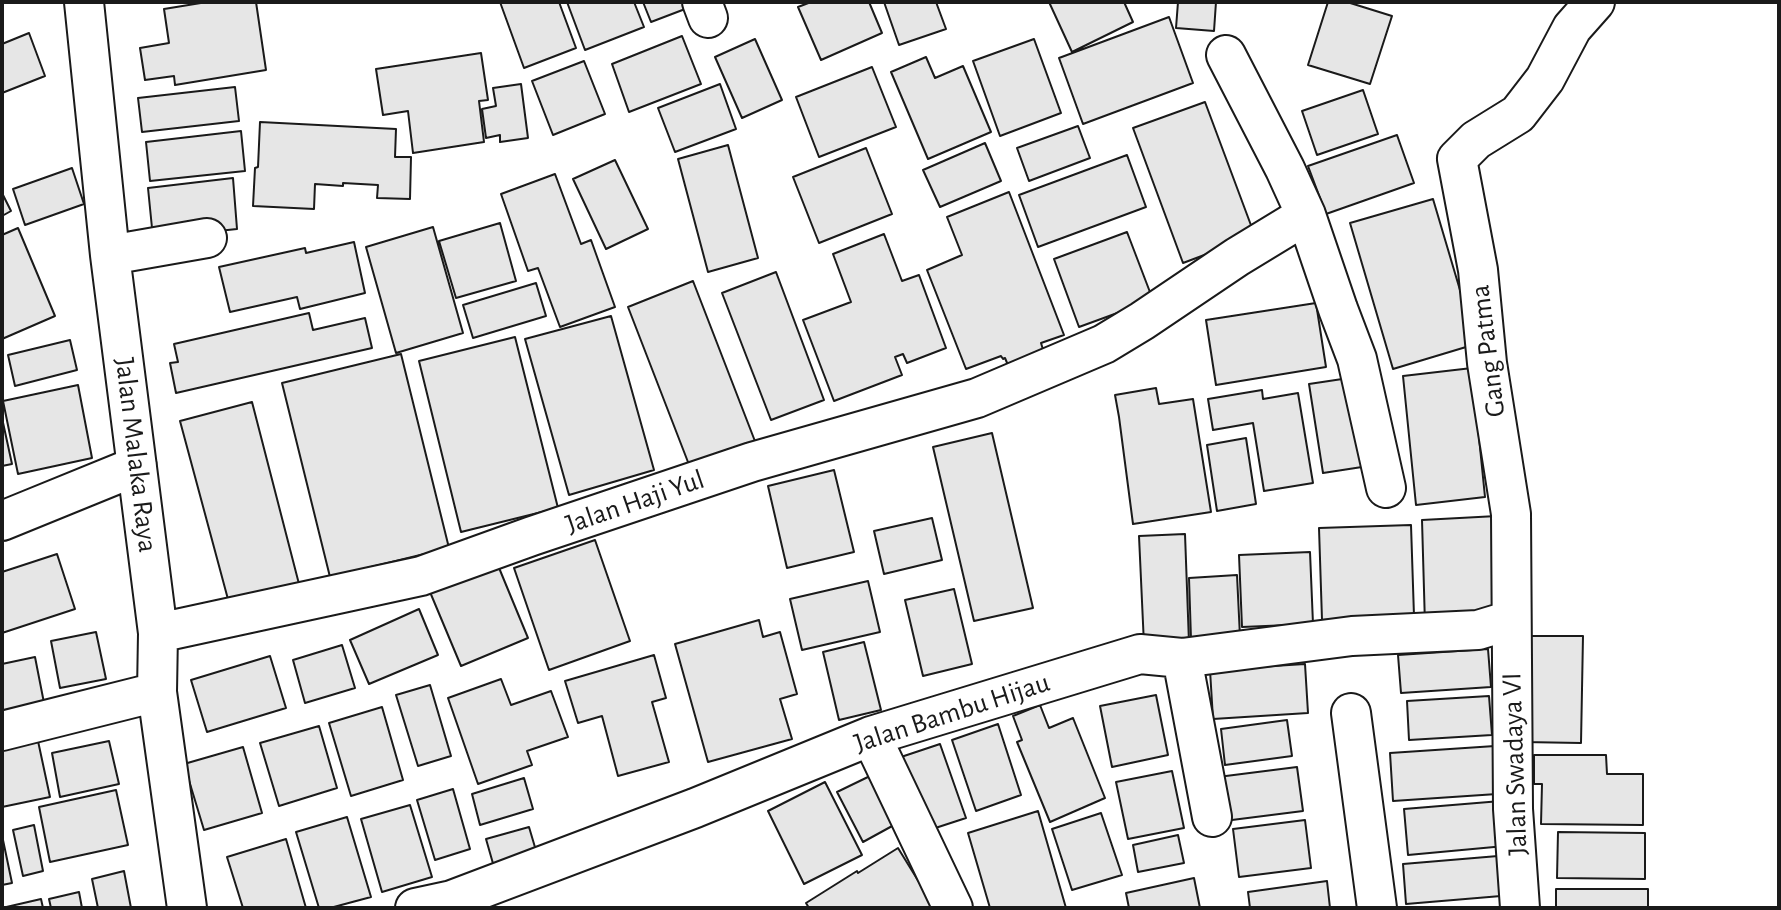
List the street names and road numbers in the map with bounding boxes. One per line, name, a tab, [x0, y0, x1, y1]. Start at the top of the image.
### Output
street label: Gang Patma	[1463, 283, 1513, 419]
street label: Jalan Malaka Raya	[107, 356, 165, 554]
street label: Jalan Haji Yul	[561, 463, 709, 541]
street label: Jalan Bambu Hijau	[850, 666, 1054, 760]
street label: Jalan Swadaya VI	[1495, 672, 1535, 856]

